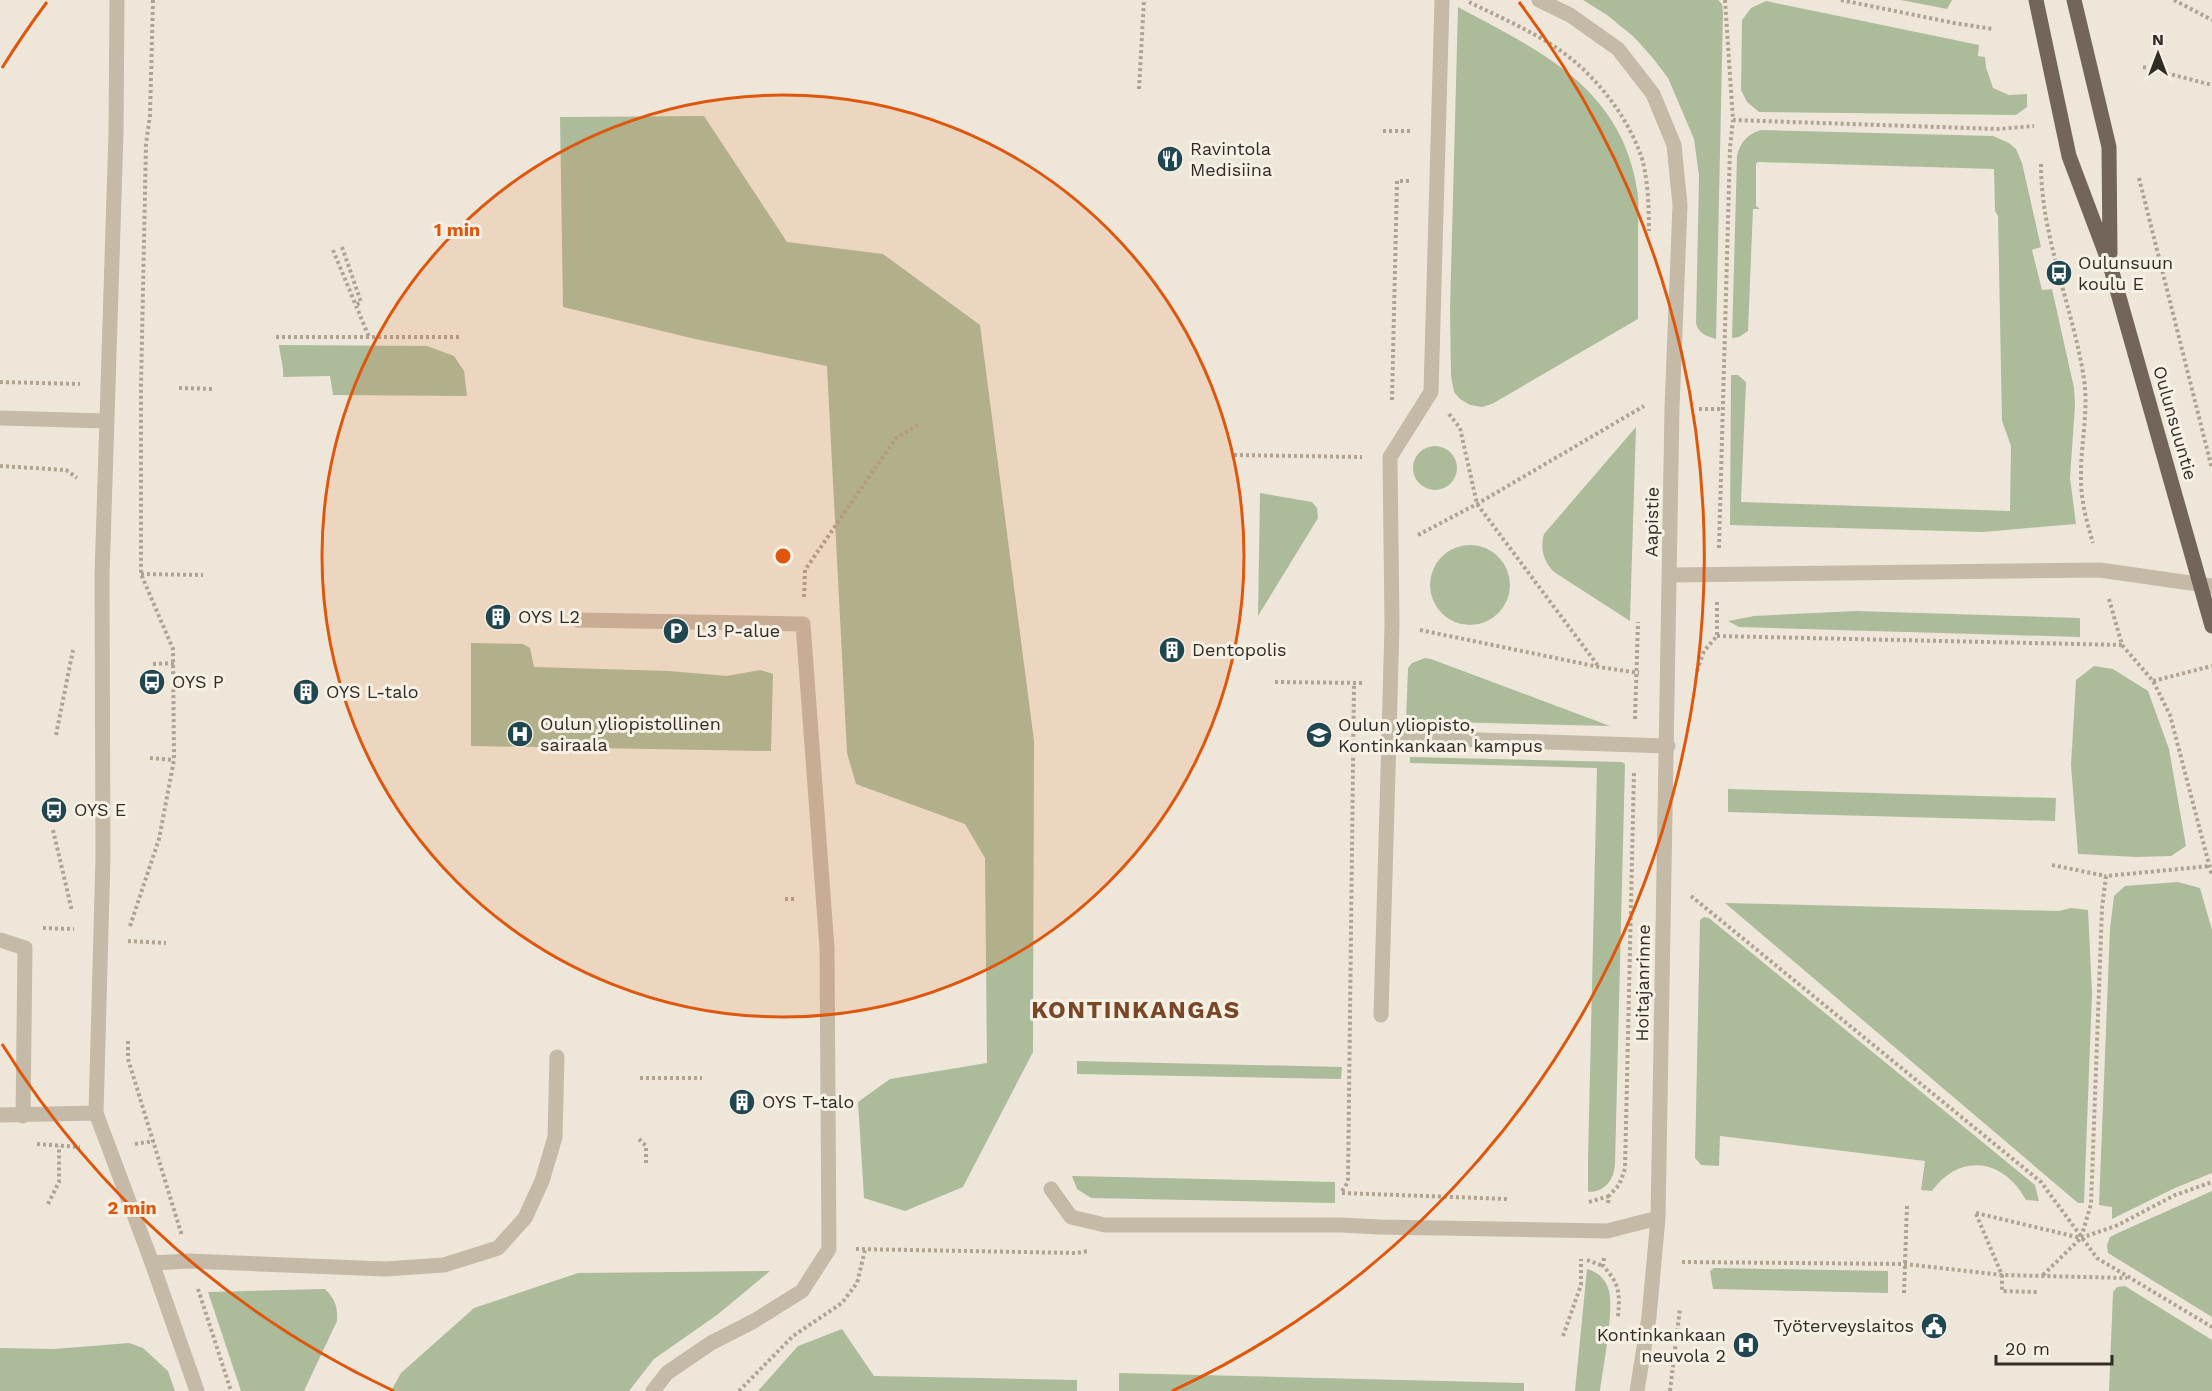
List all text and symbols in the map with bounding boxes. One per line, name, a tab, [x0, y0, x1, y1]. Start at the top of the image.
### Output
north arrow	[2128, 24, 2188, 84]
text: N	[2152, 30, 2164, 49]
place label: Ravintola Medisiina	[1190, 138, 1272, 180]
restaurant icon: Ravintola Medisiina	[1155, 144, 1185, 174]
text: 1 min	[434, 219, 480, 240]
place label: Oulunsuun koulu E	[2078, 252, 2173, 294]
bus stop icon: Oulunsuun koulu E	[2044, 258, 2074, 288]
street label: Oulunsuuntie	[2149, 363, 2202, 482]
street label: Aapistie	[1640, 487, 1663, 557]
centre of rings	[773, 546, 793, 566]
building icon: OYS L2	[483, 602, 513, 632]
place label: OYS L2	[518, 606, 580, 627]
parking icon: L3 P-alue	[661, 616, 691, 646]
place label: L3 P-alue	[696, 620, 780, 641]
building icon: Dentopolis	[1157, 635, 1187, 665]
place label: Dentopolis	[1192, 639, 1287, 660]
bus stop icon: OYS P	[137, 667, 167, 697]
place label: OYS P	[172, 671, 224, 692]
building icon: OYS L-talo	[291, 677, 321, 707]
place label: OYS L-talo	[326, 681, 419, 702]
place label: Oulun yliopistollinen sairaala	[540, 713, 721, 755]
place label: Oulun yliopisto, Kontinkankaan kampus	[1338, 714, 1543, 756]
hospital icon: Oulun yliopistollinen sairaala	[505, 719, 535, 749]
school or university icon: Oulun yliopisto, Kontinkankaan kampus	[1304, 720, 1334, 750]
bus stop icon: OYS E	[39, 795, 69, 825]
place label: OYS E	[74, 799, 126, 820]
street label: Hoitajanrinne	[1631, 924, 1654, 1042]
district label: KONTINKANGAS	[1031, 996, 1241, 1024]
building icon: OYS T-talo	[727, 1087, 757, 1117]
place label: OYS T-talo	[762, 1091, 854, 1112]
text: 2 min	[107, 1197, 157, 1218]
public building icon: Työterveyslaitos	[1919, 1311, 1949, 1341]
place label: Työterveyslaitos	[1773, 1315, 1914, 1336]
place label: Kontinkankaan neuvola 2	[1597, 1324, 1726, 1366]
scale bar	[1996, 1328, 2112, 1366]
hospital icon: Kontinkankaan neuvola 2	[1731, 1330, 1761, 1360]
text: 20 m	[2005, 1338, 2050, 1359]

